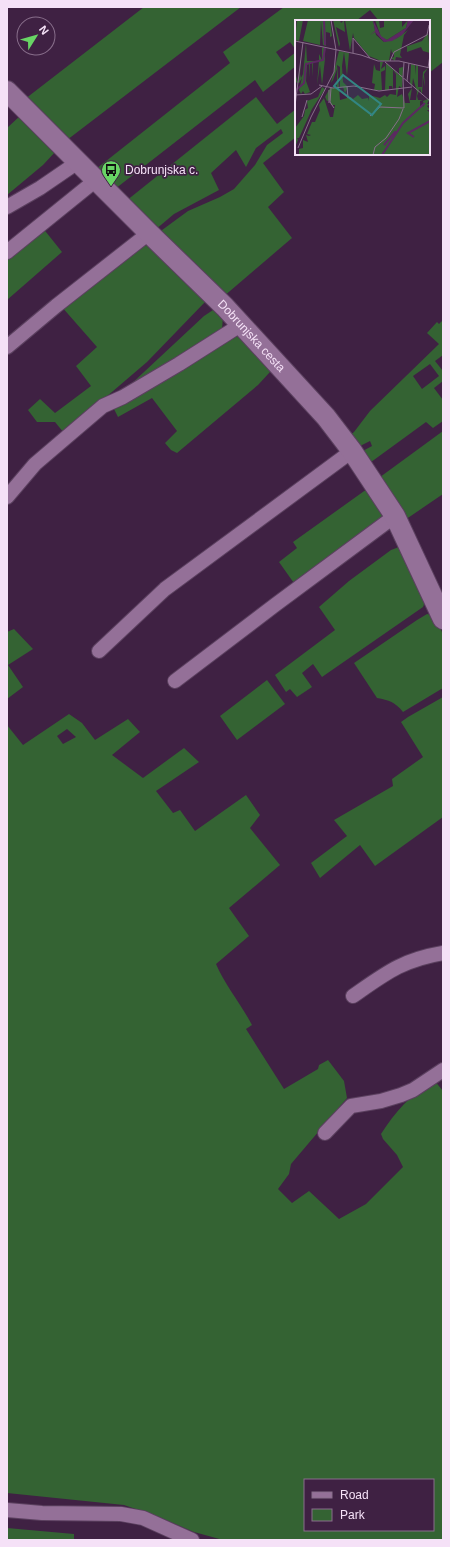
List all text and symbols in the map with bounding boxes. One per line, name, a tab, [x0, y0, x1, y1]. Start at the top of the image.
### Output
north arrow	[16, 16, 56, 56]
inset map	[295, 20, 430, 155]
text: N	[37, 23, 51, 37]
bus stop icon: Dobrunjska c.	[100, 159, 122, 187]
place label: Dobrunjska c.	[125, 163, 198, 177]
street label: Dobrunjska cesta	[215, 297, 288, 375]
legend	[304, 1479, 434, 1531]
text: Road	[340, 1488, 369, 1502]
text: Park	[340, 1508, 366, 1522]

